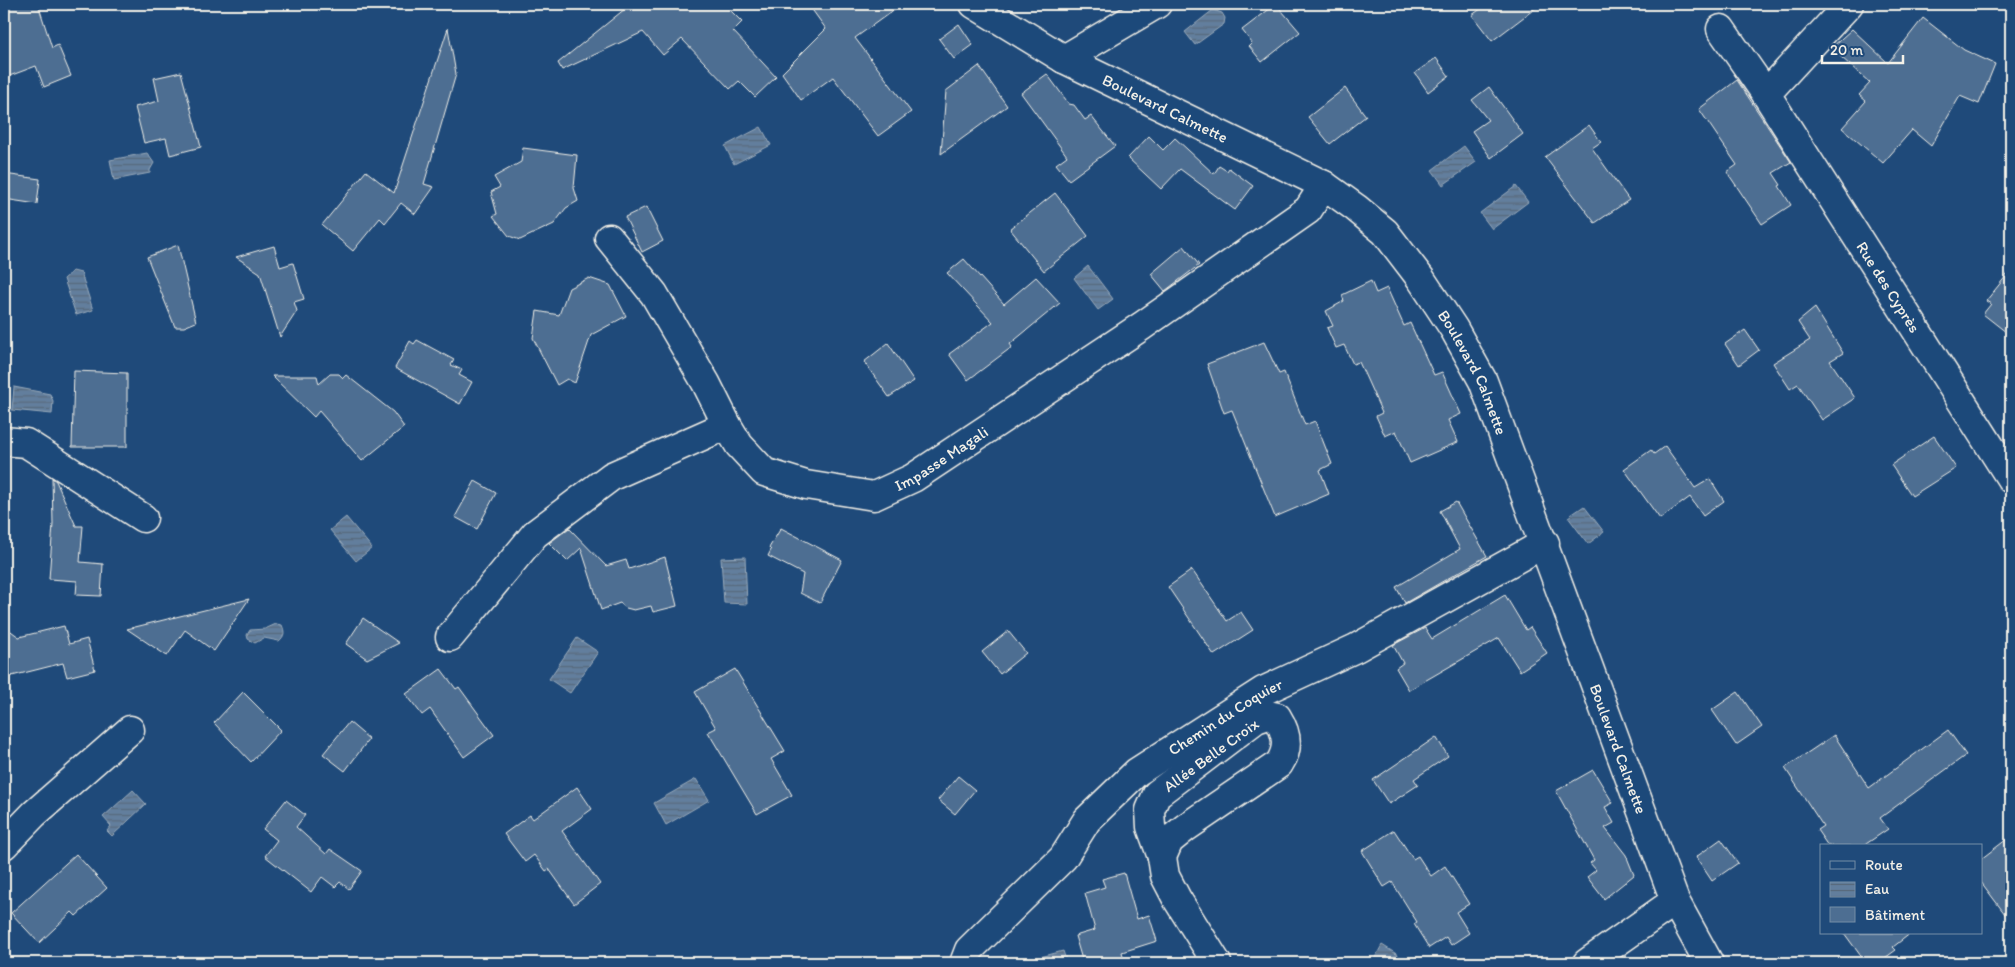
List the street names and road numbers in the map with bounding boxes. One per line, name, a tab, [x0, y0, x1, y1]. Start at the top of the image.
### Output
street label: Boulevard Calmette	[1099, 70, 1231, 147]
street label: Rue des Cyprès	[1853, 238, 1925, 336]
street label: Boulevard Calmette	[1434, 306, 1511, 437]
street label: Impasse Magali	[891, 422, 991, 495]
street label: Chemin du Coquier	[1164, 674, 1286, 759]
street label: Boulevard Calmette	[1586, 681, 1651, 816]
street label: Allée Belle Croix	[1160, 714, 1262, 796]

